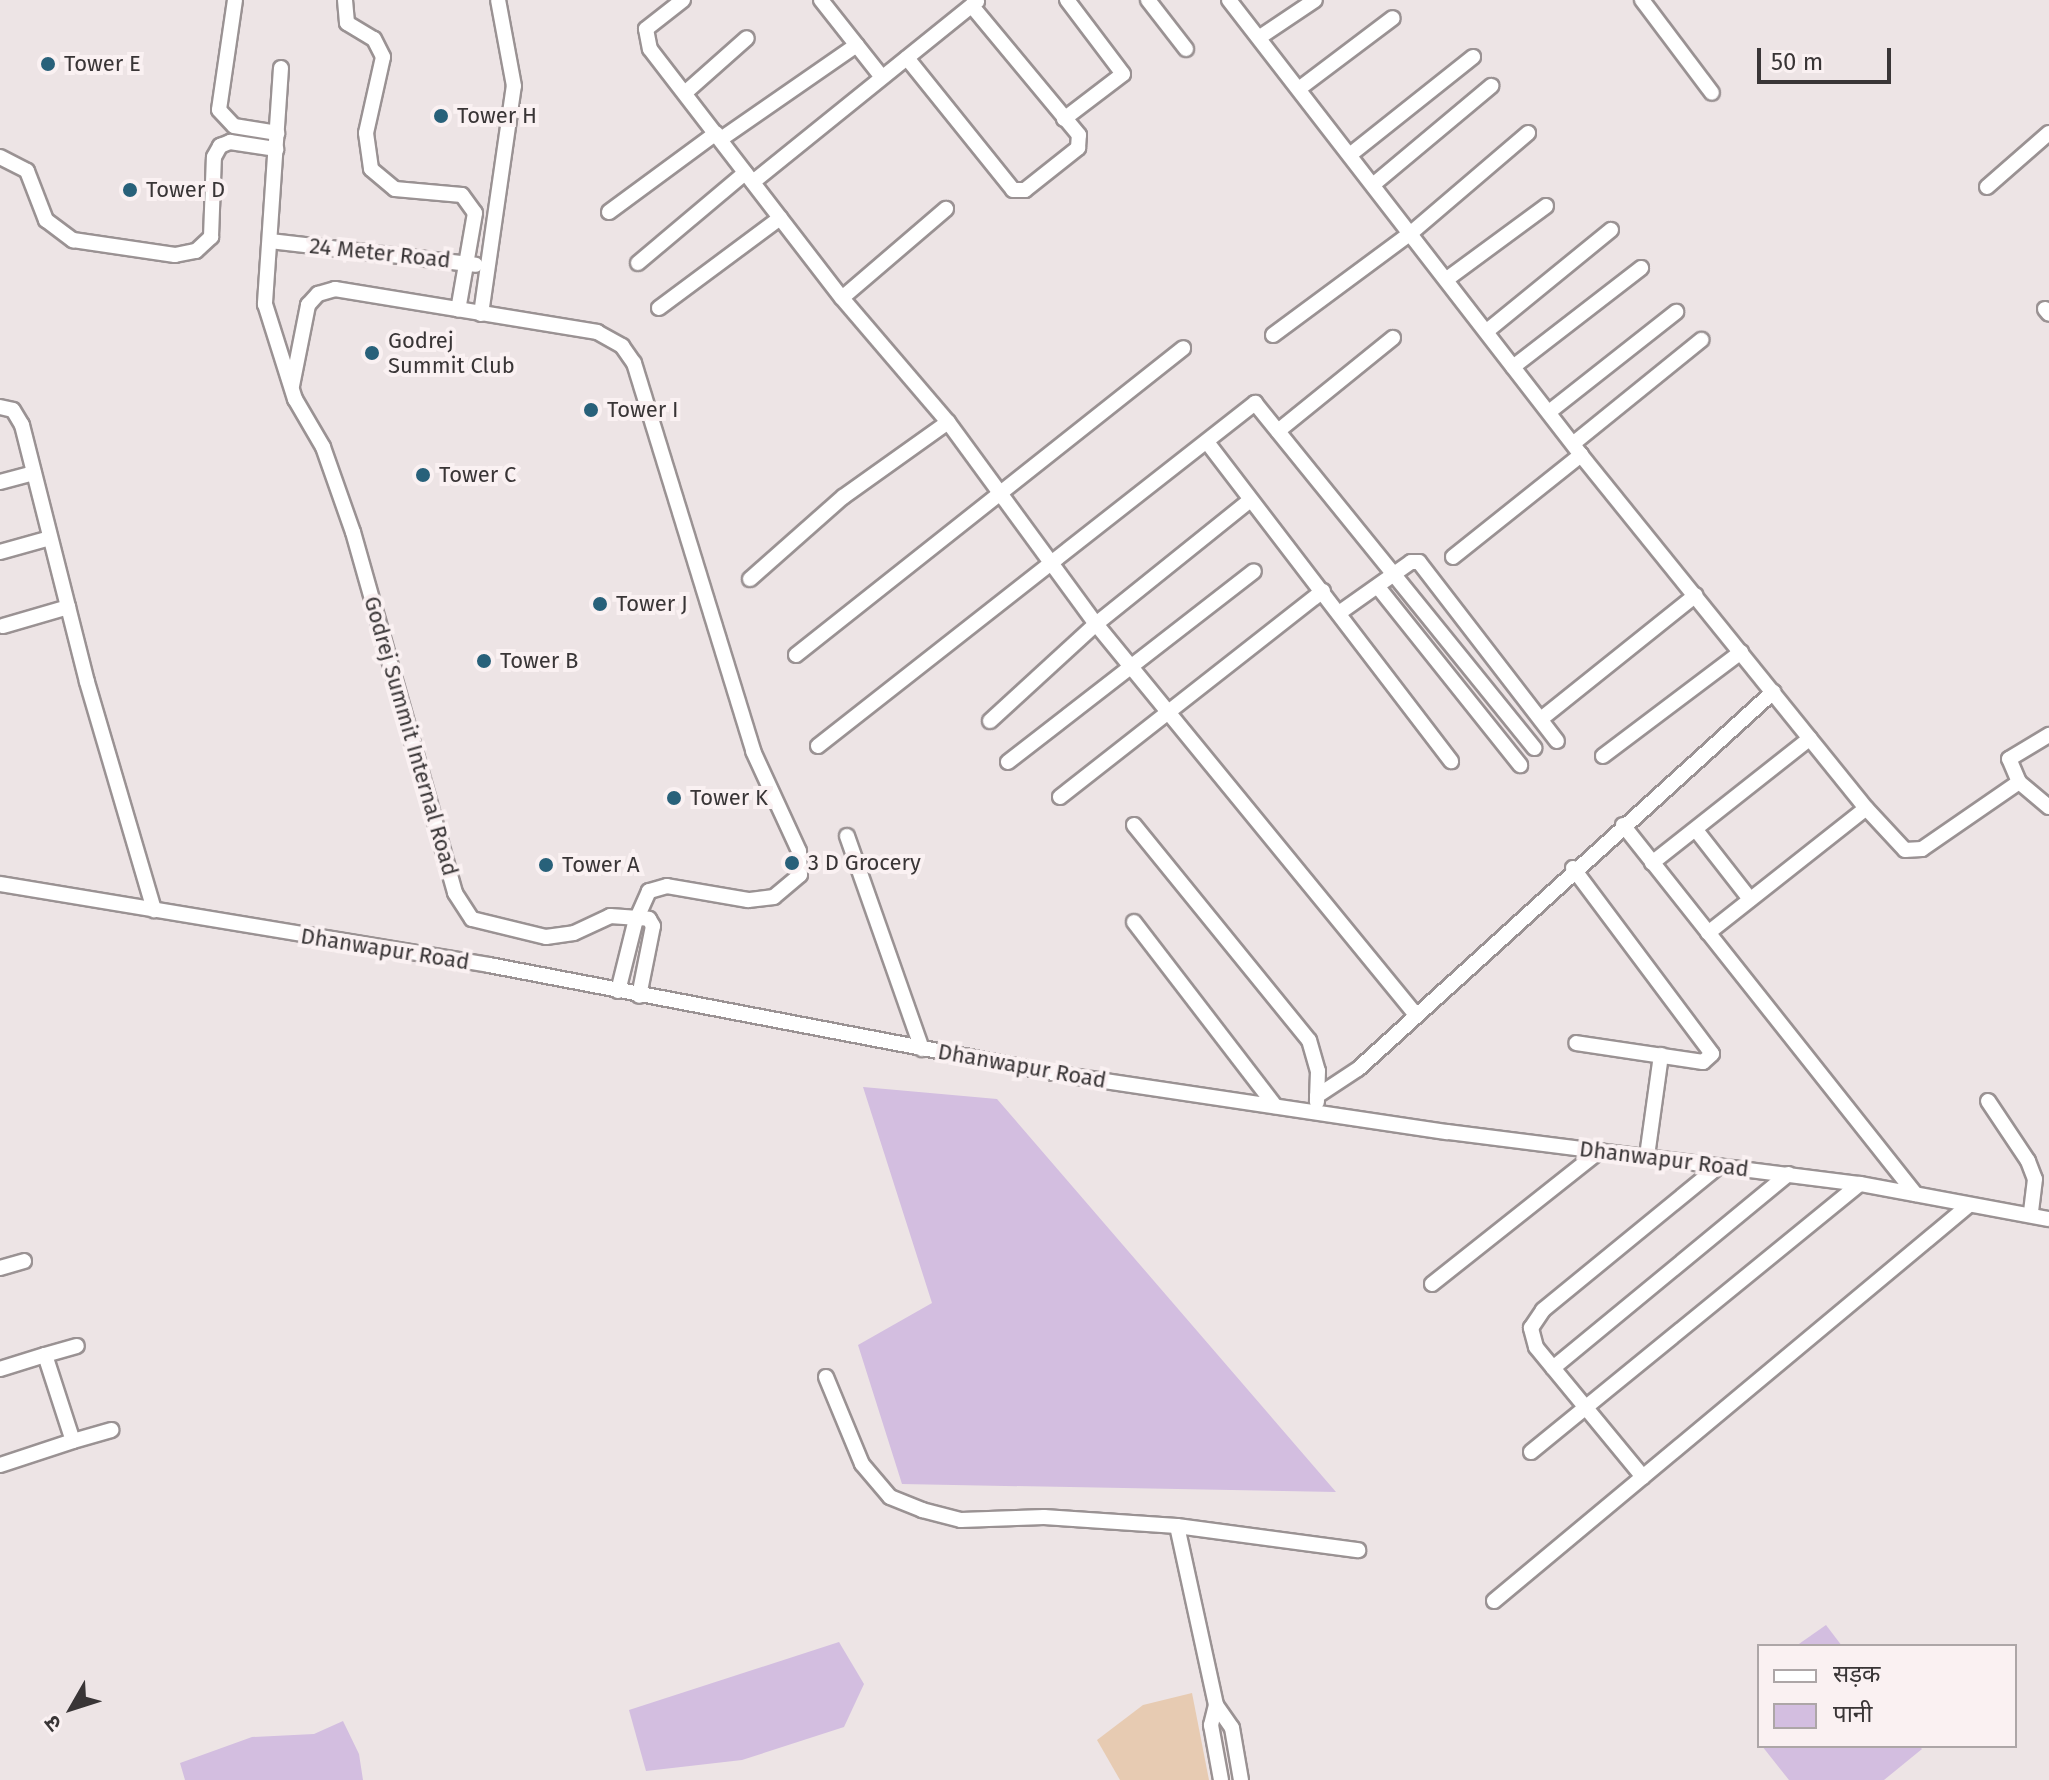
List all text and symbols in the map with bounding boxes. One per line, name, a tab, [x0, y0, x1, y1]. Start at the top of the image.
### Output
scale bar	[1761, 32, 1895, 82]
text: 50 m	[1771, 48, 1823, 76]
place label: Tower E	[64, 51, 141, 77]
marker: Tower E	[39, 55, 57, 73]
place label: Tower H	[457, 103, 537, 129]
marker: Tower H	[432, 107, 450, 125]
place label: Tower D	[146, 177, 225, 203]
marker: Tower D	[121, 181, 139, 199]
street label: 24 Meter Road	[308, 232, 452, 274]
place label: Godrej Summit Club	[388, 327, 515, 378]
marker: Godrej Summit Club	[363, 344, 381, 362]
place label: Tower I	[607, 397, 679, 423]
marker: Tower I	[582, 401, 600, 419]
place label: Tower C	[439, 462, 516, 488]
marker: Tower C	[414, 466, 432, 484]
place label: Tower J	[616, 591, 688, 617]
street label: Godrej Summit Internal Road	[358, 593, 464, 879]
marker: Tower J	[591, 595, 609, 613]
place label: Tower B	[500, 648, 578, 674]
marker: Tower B	[475, 652, 493, 670]
place label: Tower K	[690, 785, 768, 811]
marker: Tower K	[665, 789, 683, 807]
place label: 3 D Grocery	[808, 850, 921, 876]
place label: Tower A	[562, 852, 640, 878]
marker: 3 D Grocery	[783, 854, 801, 872]
marker: Tower A	[537, 856, 555, 874]
street label: Dhanwapur Road	[299, 923, 471, 975]
street label: Dhanwapur Road	[936, 1038, 1108, 1094]
street label: Dhanwapur Road	[1578, 1136, 1750, 1182]
legend	[1757, 1644, 2017, 1748]
text: सड़क	[1833, 1660, 1881, 1688]
north arrow	[32, 1668, 112, 1748]
text: पानी	[1833, 1700, 1872, 1728]
text: उ	[38, 1710, 68, 1737]

